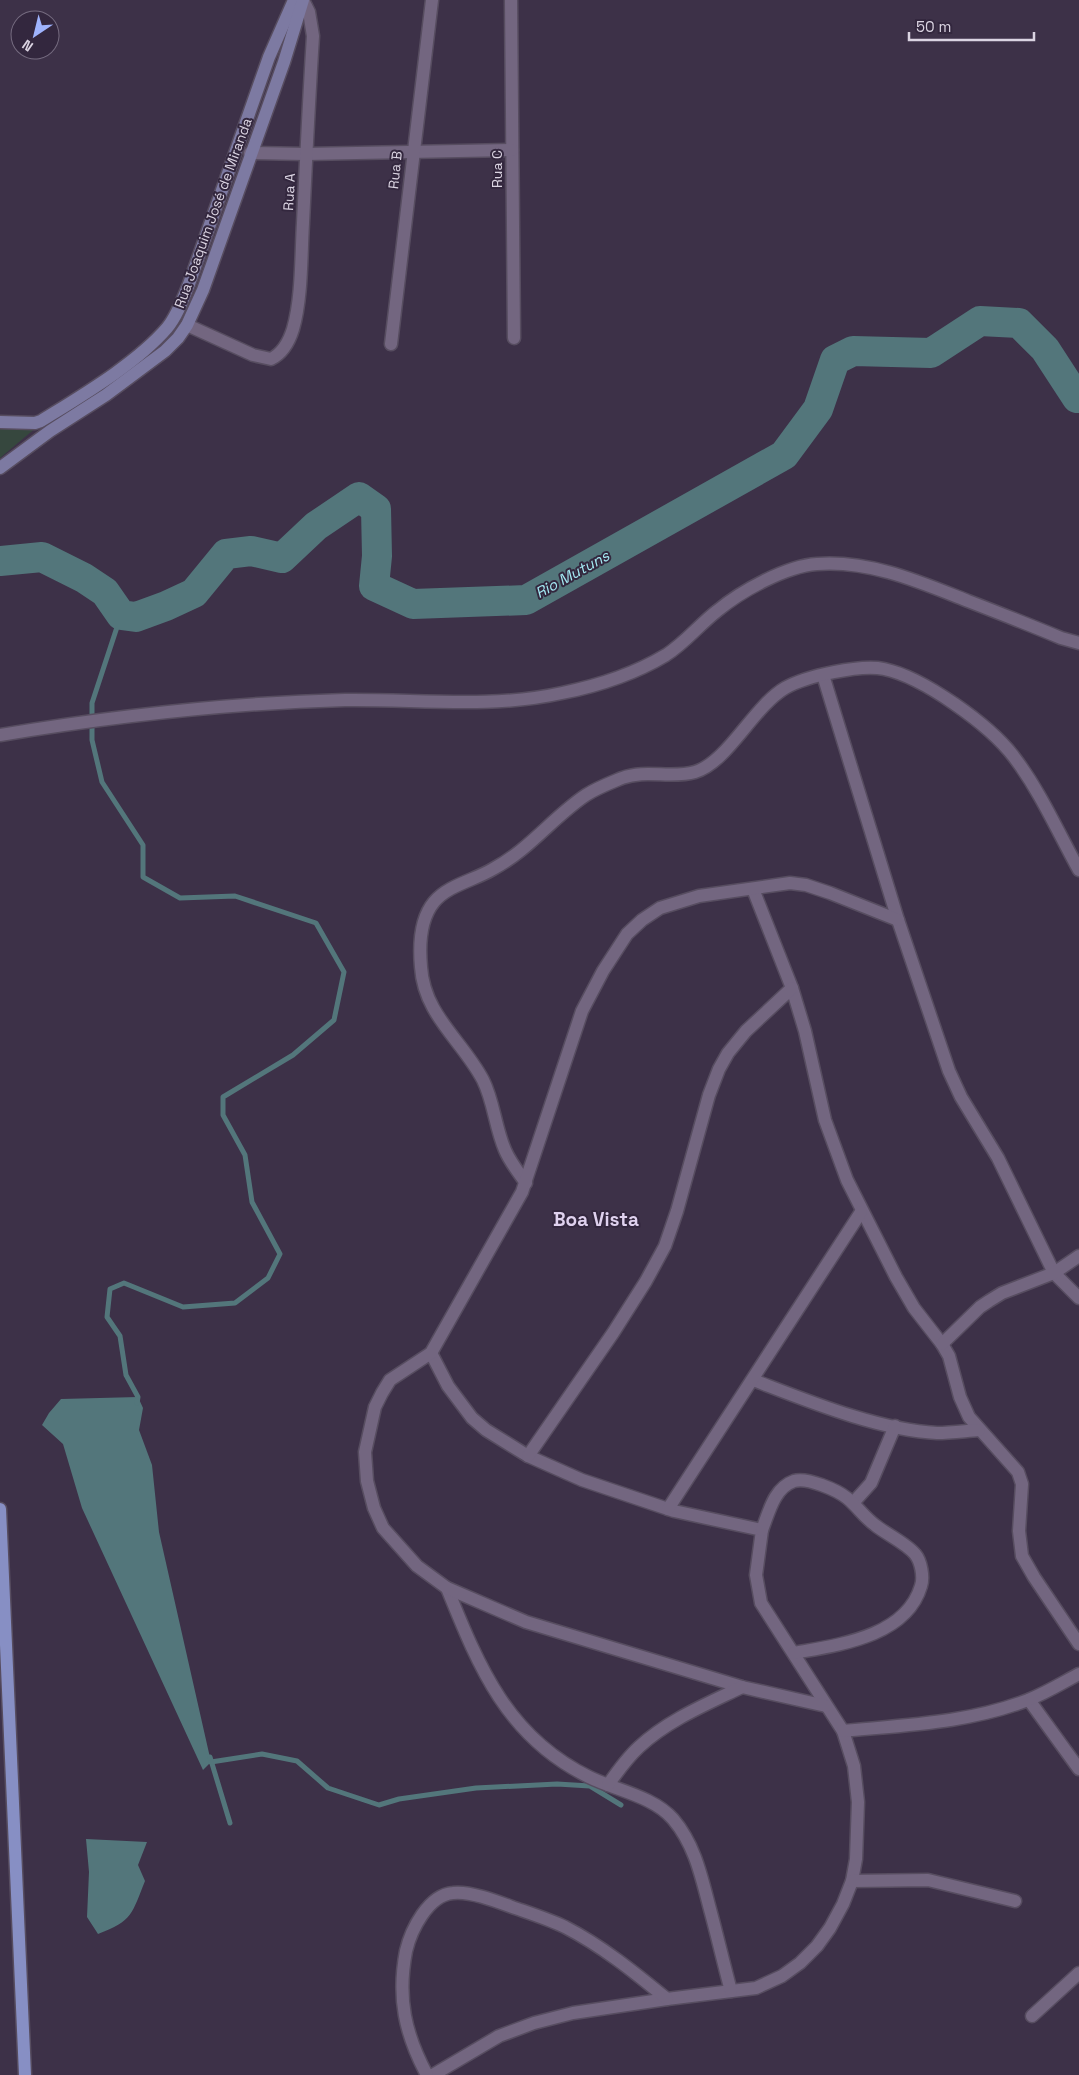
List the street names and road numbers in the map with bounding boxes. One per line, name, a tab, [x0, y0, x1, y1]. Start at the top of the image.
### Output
street label: Rua Joaquim José de Miranda	[170, 115, 256, 311]
street label: Rua B	[384, 150, 406, 190]
street label: Rua C	[488, 150, 506, 188]
street label: Rua A	[279, 173, 299, 211]

